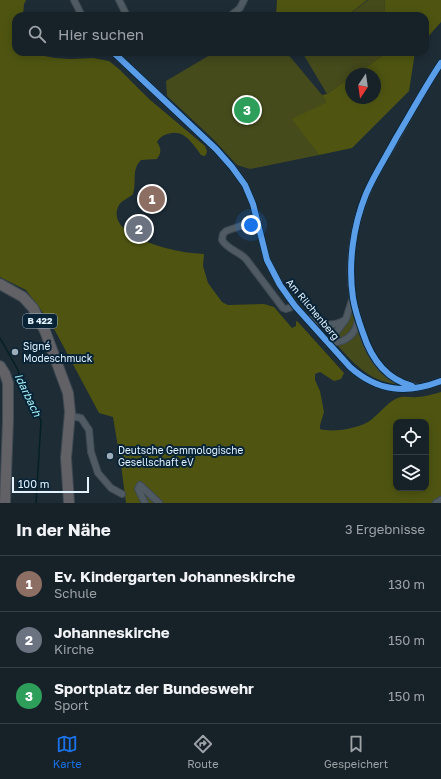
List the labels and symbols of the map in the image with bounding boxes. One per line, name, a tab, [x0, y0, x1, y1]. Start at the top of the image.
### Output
north arrow	[345, 68, 381, 104]
pin: 3	[234, 95, 260, 125]
pin: 1	[139, 184, 165, 214]
pin: 2	[126, 214, 152, 244]
your location	[241, 215, 261, 235]
street label: Am Rilchenberg	[284, 276, 342, 342]
road number: B 422	[23, 314, 57, 328]
place label: Signé Modeschmuck	[23, 340, 93, 364]
marker: Signé Modeschmuck	[10, 347, 20, 357]
water label: Idarbach	[12, 371, 45, 420]
place label: Deutsche Gemmologische Gesellschaft eV	[118, 444, 243, 468]
marker: Deutsche Gemmologische Gesellschaft eV	[105, 451, 115, 461]
scale bar	[12, 475, 89, 494]

